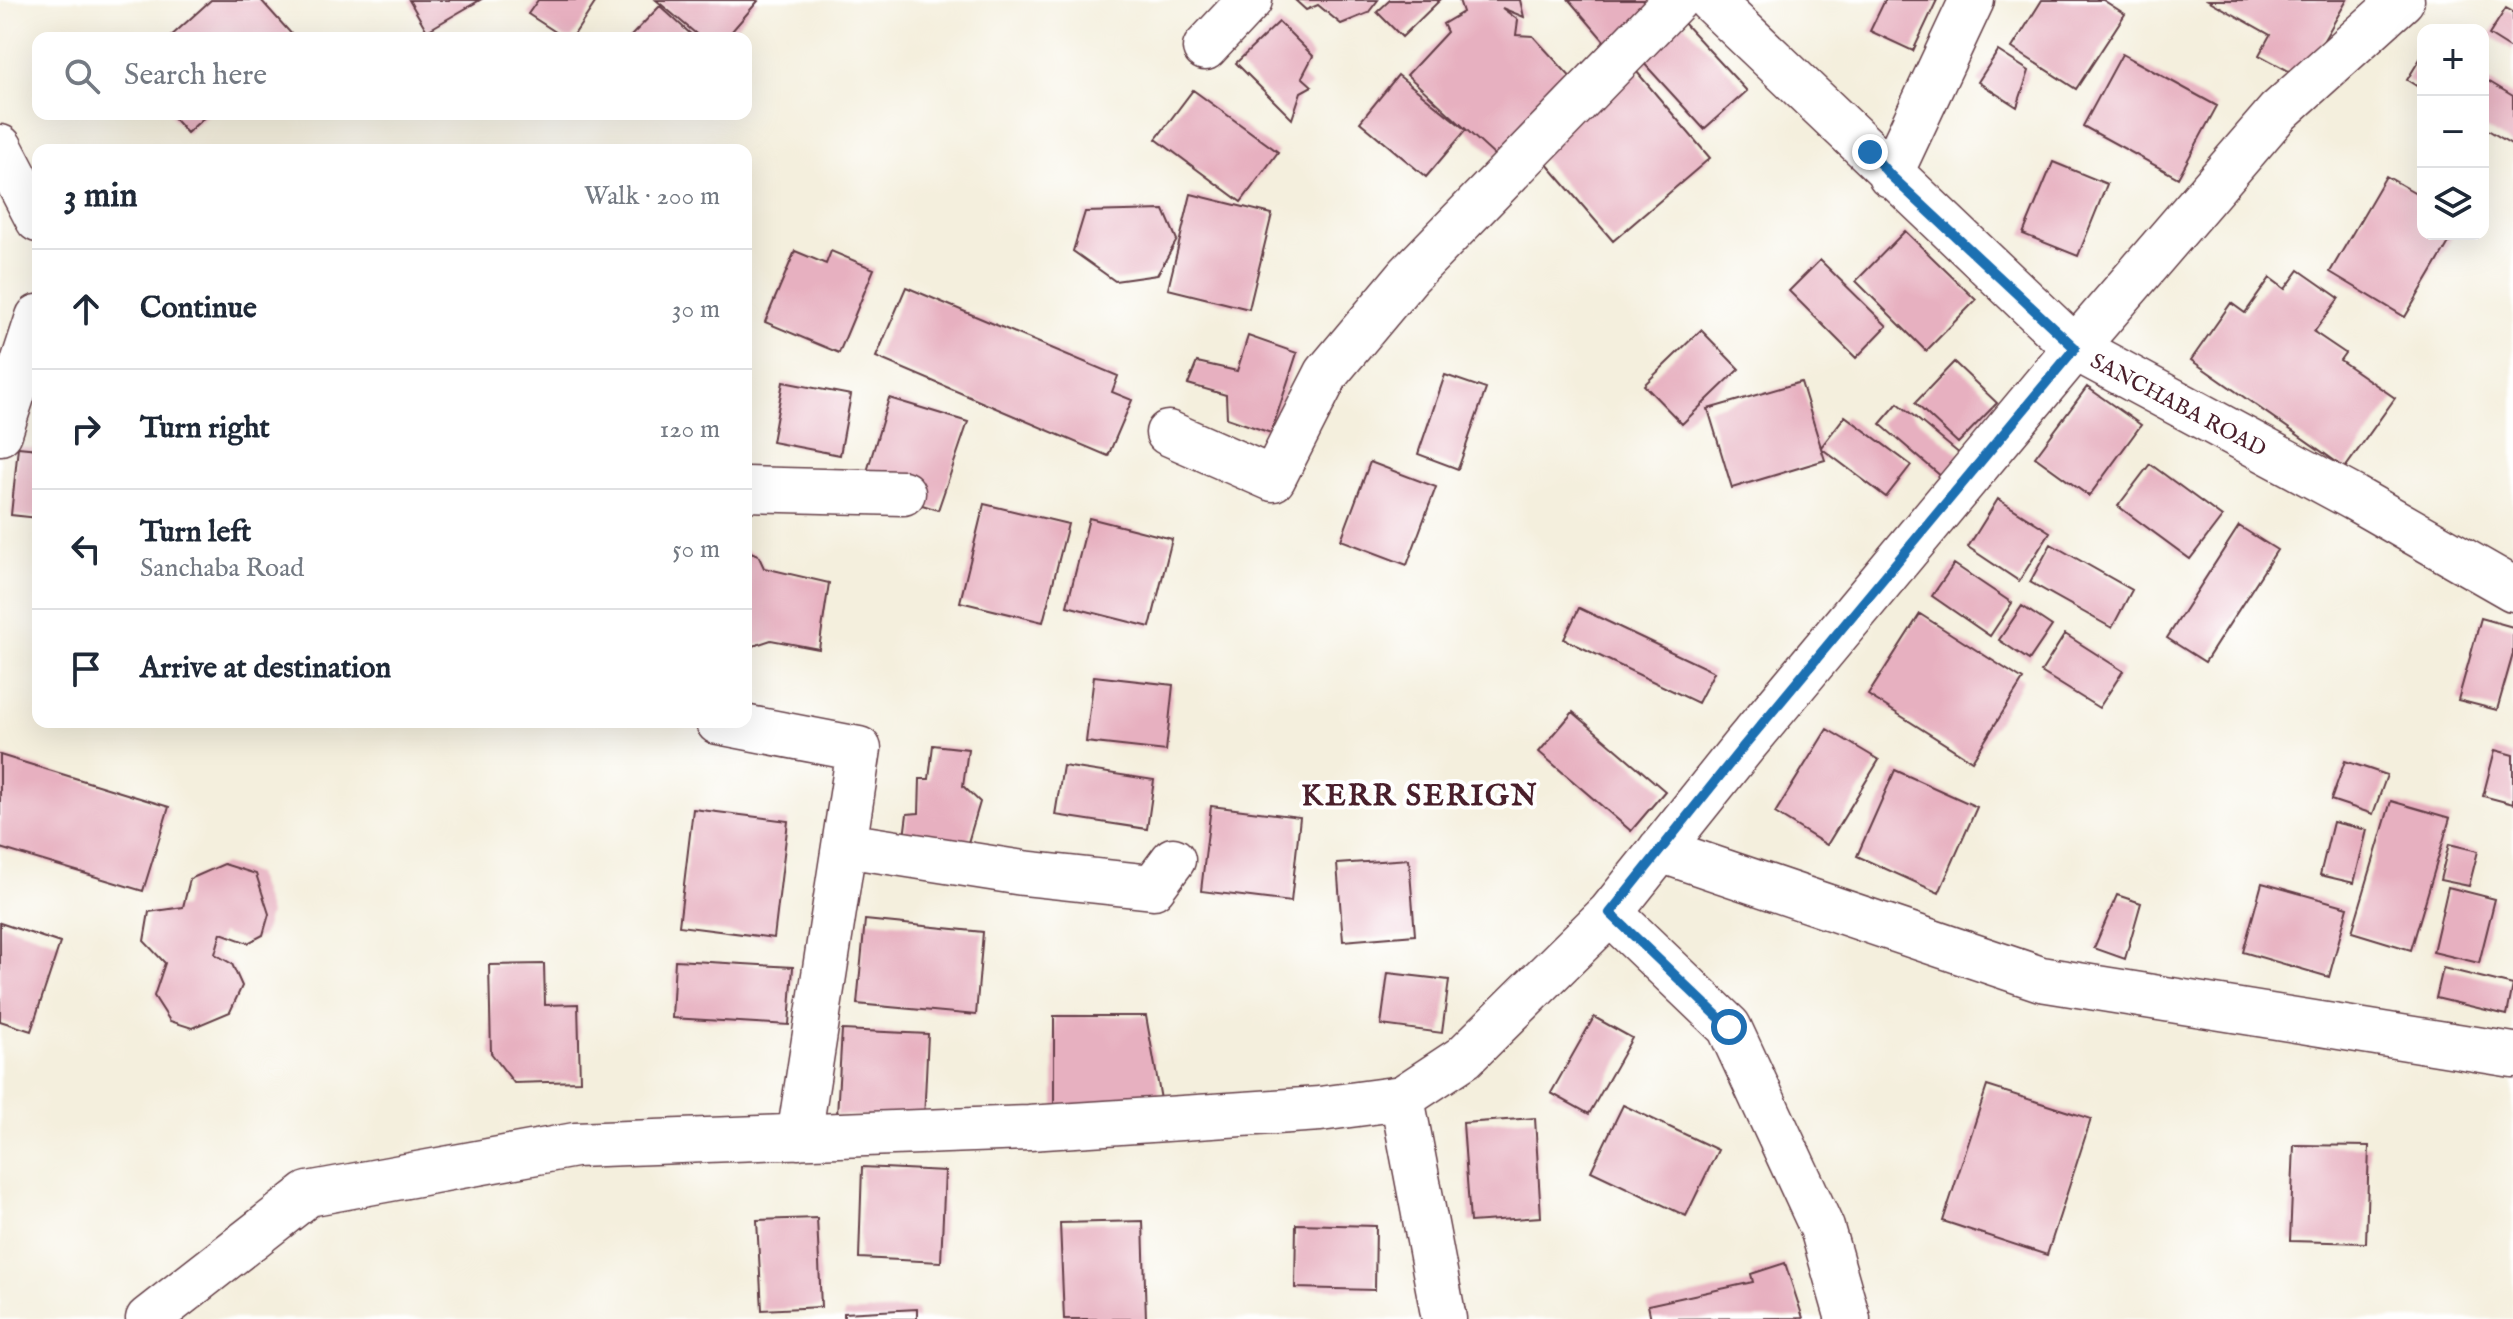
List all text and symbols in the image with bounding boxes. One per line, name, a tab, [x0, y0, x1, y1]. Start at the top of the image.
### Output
map controls	[2417, 24, 2489, 240]
button: +	[2417, 24, 2489, 96]
search box	[32, 32, 752, 120]
icon: search	[60, 54, 104, 98]
text: Search here	[124, 57, 267, 95]
button: −	[2417, 96, 2489, 168]
route end	[1852, 134, 1888, 170]
button: layers	[2417, 168, 2489, 240]
text: 3 min	[64, 175, 138, 218]
text: Walk · 200 m	[584, 180, 720, 213]
icon: ahead	[64, 287, 108, 331]
text: Continue	[140, 290, 257, 328]
text: 30 m	[672, 293, 720, 326]
street label: SANCHABA ROAD	[2085, 348, 2271, 464]
icon: right	[64, 407, 108, 451]
text: Turn right	[140, 410, 270, 448]
text: 120 m	[660, 413, 720, 446]
text: Turn left	[140, 514, 251, 552]
icon: left	[64, 527, 108, 571]
text: 50 m	[672, 533, 720, 566]
text: Sanchaba Road	[140, 552, 304, 585]
icon: arrive	[64, 647, 108, 691]
text: Arrive at destination	[140, 650, 391, 688]
district label: KERR SERIGN	[1301, 778, 1539, 816]
route start	[1711, 1009, 1747, 1045]

